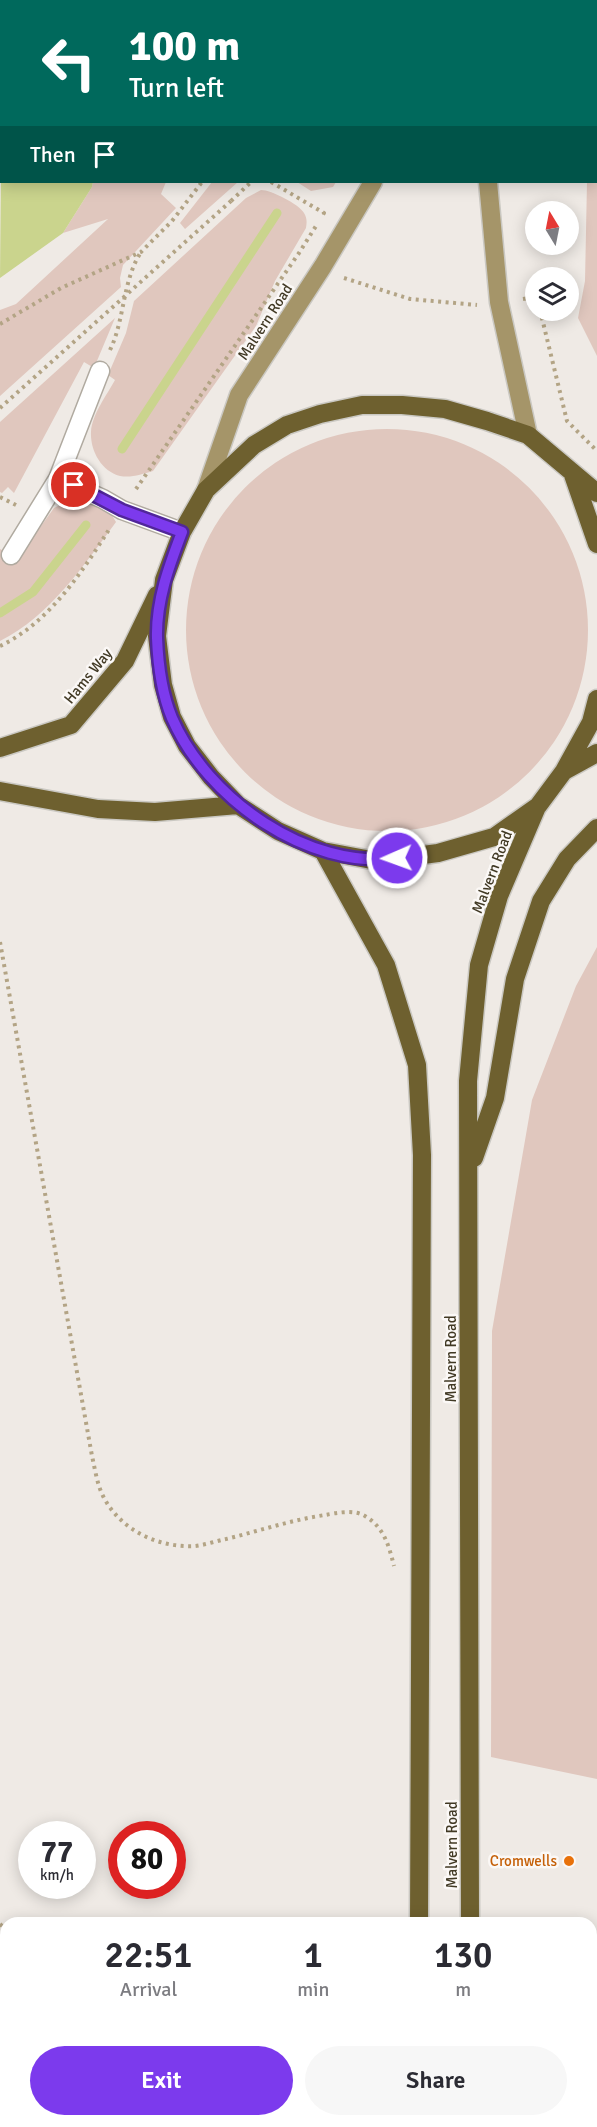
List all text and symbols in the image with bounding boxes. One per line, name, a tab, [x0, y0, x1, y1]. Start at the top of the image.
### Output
text: 100 m	[129, 21, 240, 72]
icon: left	[30, 24, 108, 102]
text: Turn left	[129, 72, 224, 105]
icon: arrive	[88, 138, 121, 171]
text: Then	[30, 141, 76, 168]
north arrow	[525, 201, 579, 255]
map controls	[525, 201, 579, 321]
button: layers	[525, 267, 579, 321]
street label: Malvern Road	[234, 280, 296, 363]
pin	[48, 459, 99, 510]
icon: arrive	[57, 468, 90, 501]
street label: Hams Way	[60, 645, 116, 707]
position arrow	[365, 826, 429, 890]
street label: Malvern Road	[468, 828, 516, 916]
street label: Malvern Road	[442, 1315, 460, 1403]
street label: Malvern Road	[443, 1801, 461, 1889]
speed limit sign: 80	[108, 1821, 186, 1899]
text: 77	[41, 1834, 73, 1871]
place label: Cromwells	[490, 1852, 557, 1870]
marker: Cromwells	[562, 1854, 576, 1868]
text: km/h	[40, 1866, 74, 1884]
text: 22:51	[105, 1933, 193, 1978]
text: 1	[304, 1933, 323, 1978]
text: 130	[434, 1933, 492, 1978]
text: Arrival	[120, 1977, 177, 2002]
text: min	[297, 1977, 329, 2002]
text: m	[455, 1977, 471, 2002]
button: Exit	[30, 2046, 293, 2115]
button: Share	[305, 2046, 567, 2115]

